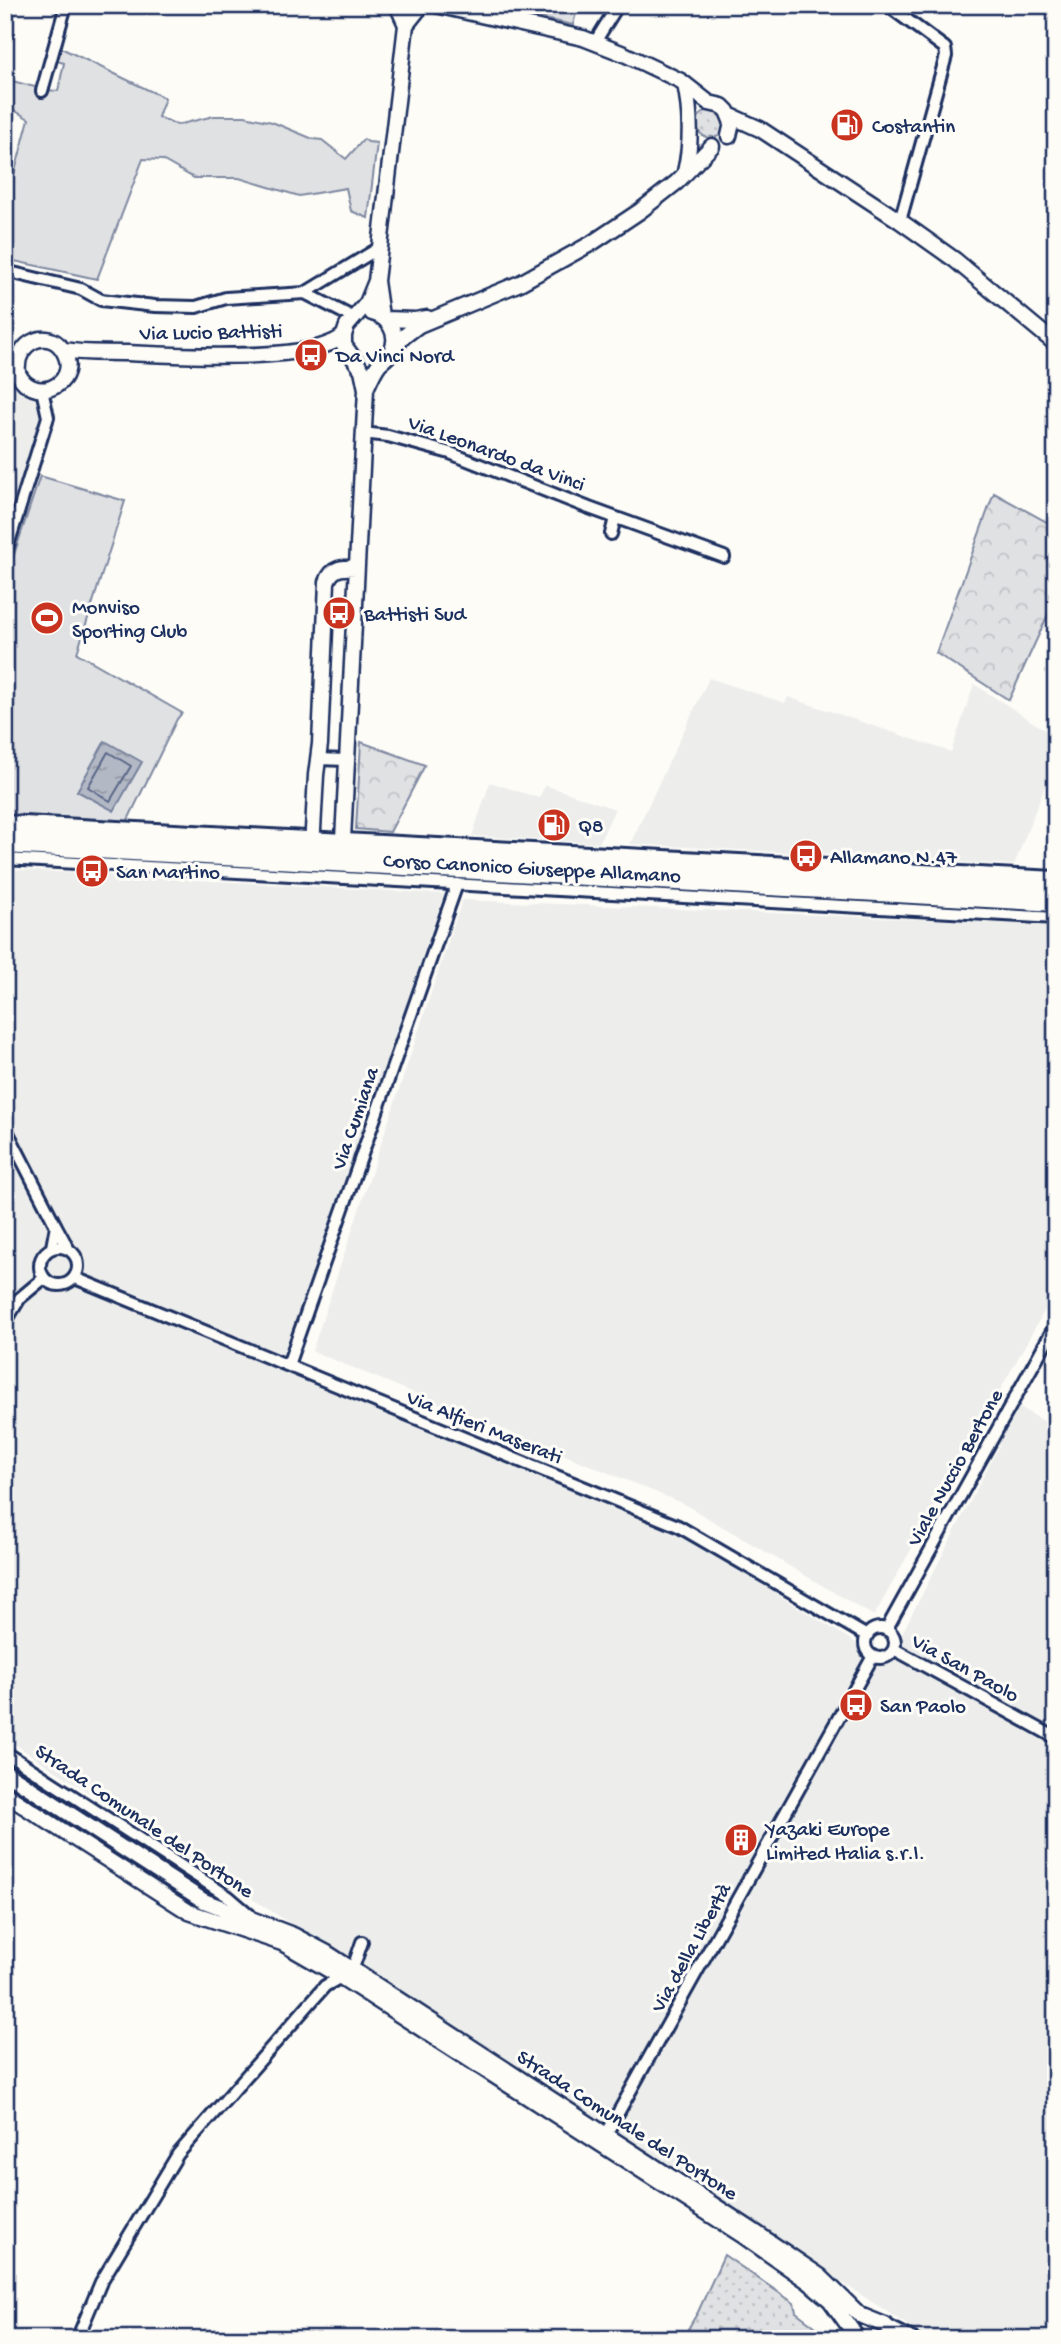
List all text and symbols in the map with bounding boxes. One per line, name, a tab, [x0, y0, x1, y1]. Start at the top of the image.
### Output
fuel station icon: Costantin	[828, 106, 866, 144]
place label: Costantin	[872, 116, 955, 141]
street label: Via Lucio Battisti	[138, 321, 283, 348]
bus stop icon: Da Vinci Nord	[292, 336, 330, 374]
place label: Da Vinci Nord	[334, 346, 455, 371]
street label: Via Leonardo da Vinci	[403, 411, 588, 499]
bus stop icon: Battisti Sud	[320, 594, 358, 632]
place label: Monviso Sporting Club	[72, 597, 187, 646]
sports icon: Monviso Sporting Club	[28, 599, 66, 637]
place label: Battisti Sud	[363, 604, 468, 629]
fuel station icon: Q8	[535, 806, 573, 844]
place label: Q8	[578, 816, 604, 841]
bus stop icon: Allamano N.47	[787, 837, 825, 875]
place label: Allamano N.47	[830, 847, 958, 872]
street label: Corso Canonico Giuseppe Allamano	[382, 850, 681, 891]
bus stop icon: San Martino	[73, 852, 111, 890]
place label: San Martino	[116, 862, 220, 887]
street label: Via Cumiana	[328, 1063, 387, 1175]
street label: Viale Nuccio Bertone	[903, 1385, 1011, 1553]
street label: Via Alfieri Maserati	[401, 1386, 565, 1472]
street label: Via San Paolo	[908, 1627, 1024, 1707]
bus stop icon: San Paolo	[837, 1686, 875, 1724]
place label: San Paolo	[880, 1692, 966, 1718]
street label: Strada Comunale del Portone	[29, 1740, 258, 1906]
place label: Yazaki Europe Limited Italia s.r.l.	[764, 1819, 925, 1868]
building icon: Yazaki Europe Limited Italia s.r.l.	[722, 1821, 760, 1859]
street label: Via della Libertà	[647, 1879, 739, 2018]
street label: Strada Comunale del Portone	[511, 2046, 742, 2208]

